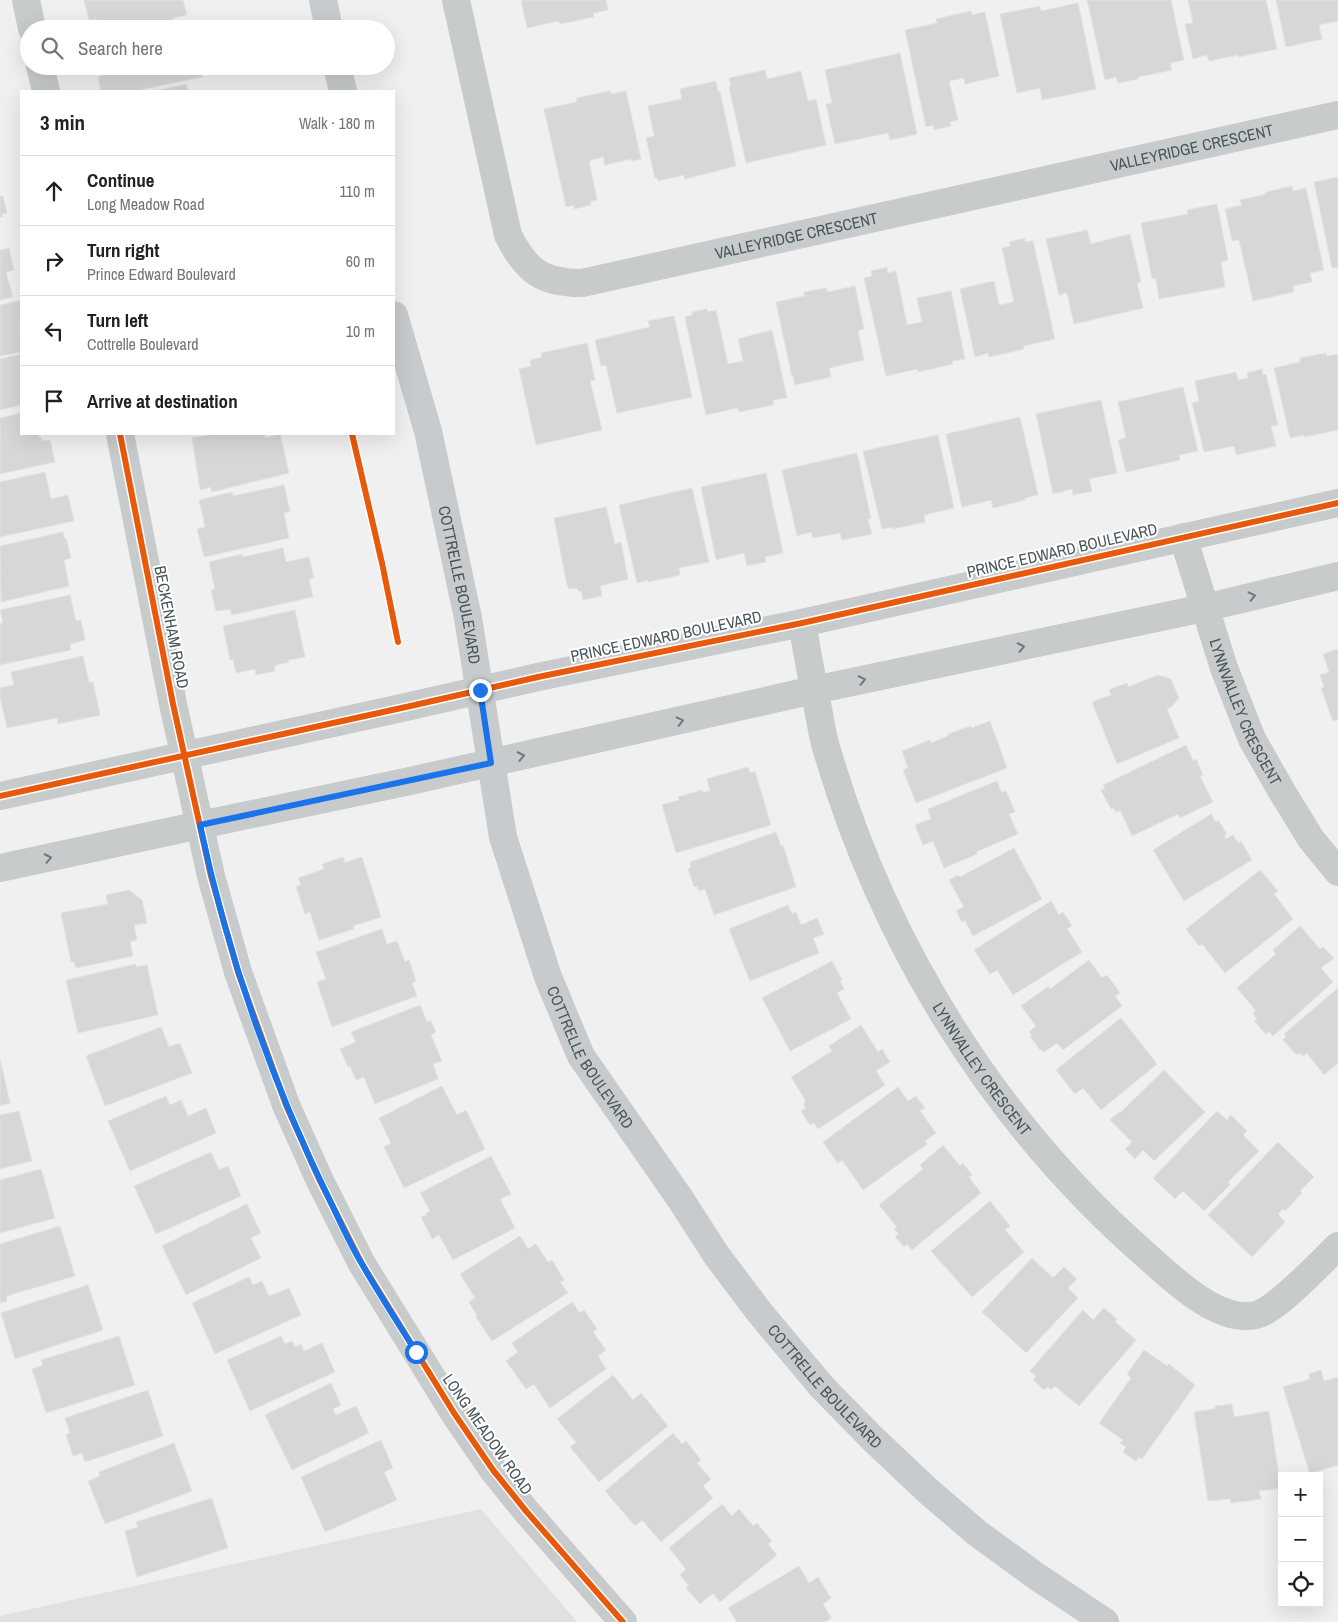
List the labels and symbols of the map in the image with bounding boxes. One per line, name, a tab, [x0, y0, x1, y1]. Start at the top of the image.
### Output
street label: VALLEYRIDGE CRESCENT	[1108, 119, 1275, 176]
street label: VALLEYRIDGE CRESCENT	[713, 207, 880, 264]
street label: COTTRELLE BOULEVARD	[433, 504, 486, 666]
street label: PRINCE EDWARD BOULEVARD	[965, 517, 1159, 583]
street label: BECKENHAM ROAD	[149, 564, 195, 690]
one-way arrow	[1247, 591, 1256, 602]
street label: PRINCE EDWARD BOULEVARD	[569, 605, 763, 667]
street label: LYNNVALLEY CRESCENT	[1204, 636, 1287, 789]
one-way arrow	[1017, 642, 1025, 652]
one-way arrow	[858, 675, 866, 686]
route end	[469, 679, 492, 702]
one-way arrow	[676, 716, 684, 727]
one-way arrow	[517, 752, 526, 762]
one-way arrow	[43, 853, 52, 864]
street label: COTTRELLE BOULEVARD	[542, 982, 639, 1133]
street label: LYNNVALLEY CRESCENT	[928, 998, 1037, 1140]
street label: COTTRELLE BOULEVARD	[763, 1319, 887, 1453]
route start	[405, 1341, 428, 1364]
street label: LONG MEADOW ROAD	[438, 1369, 538, 1499]

